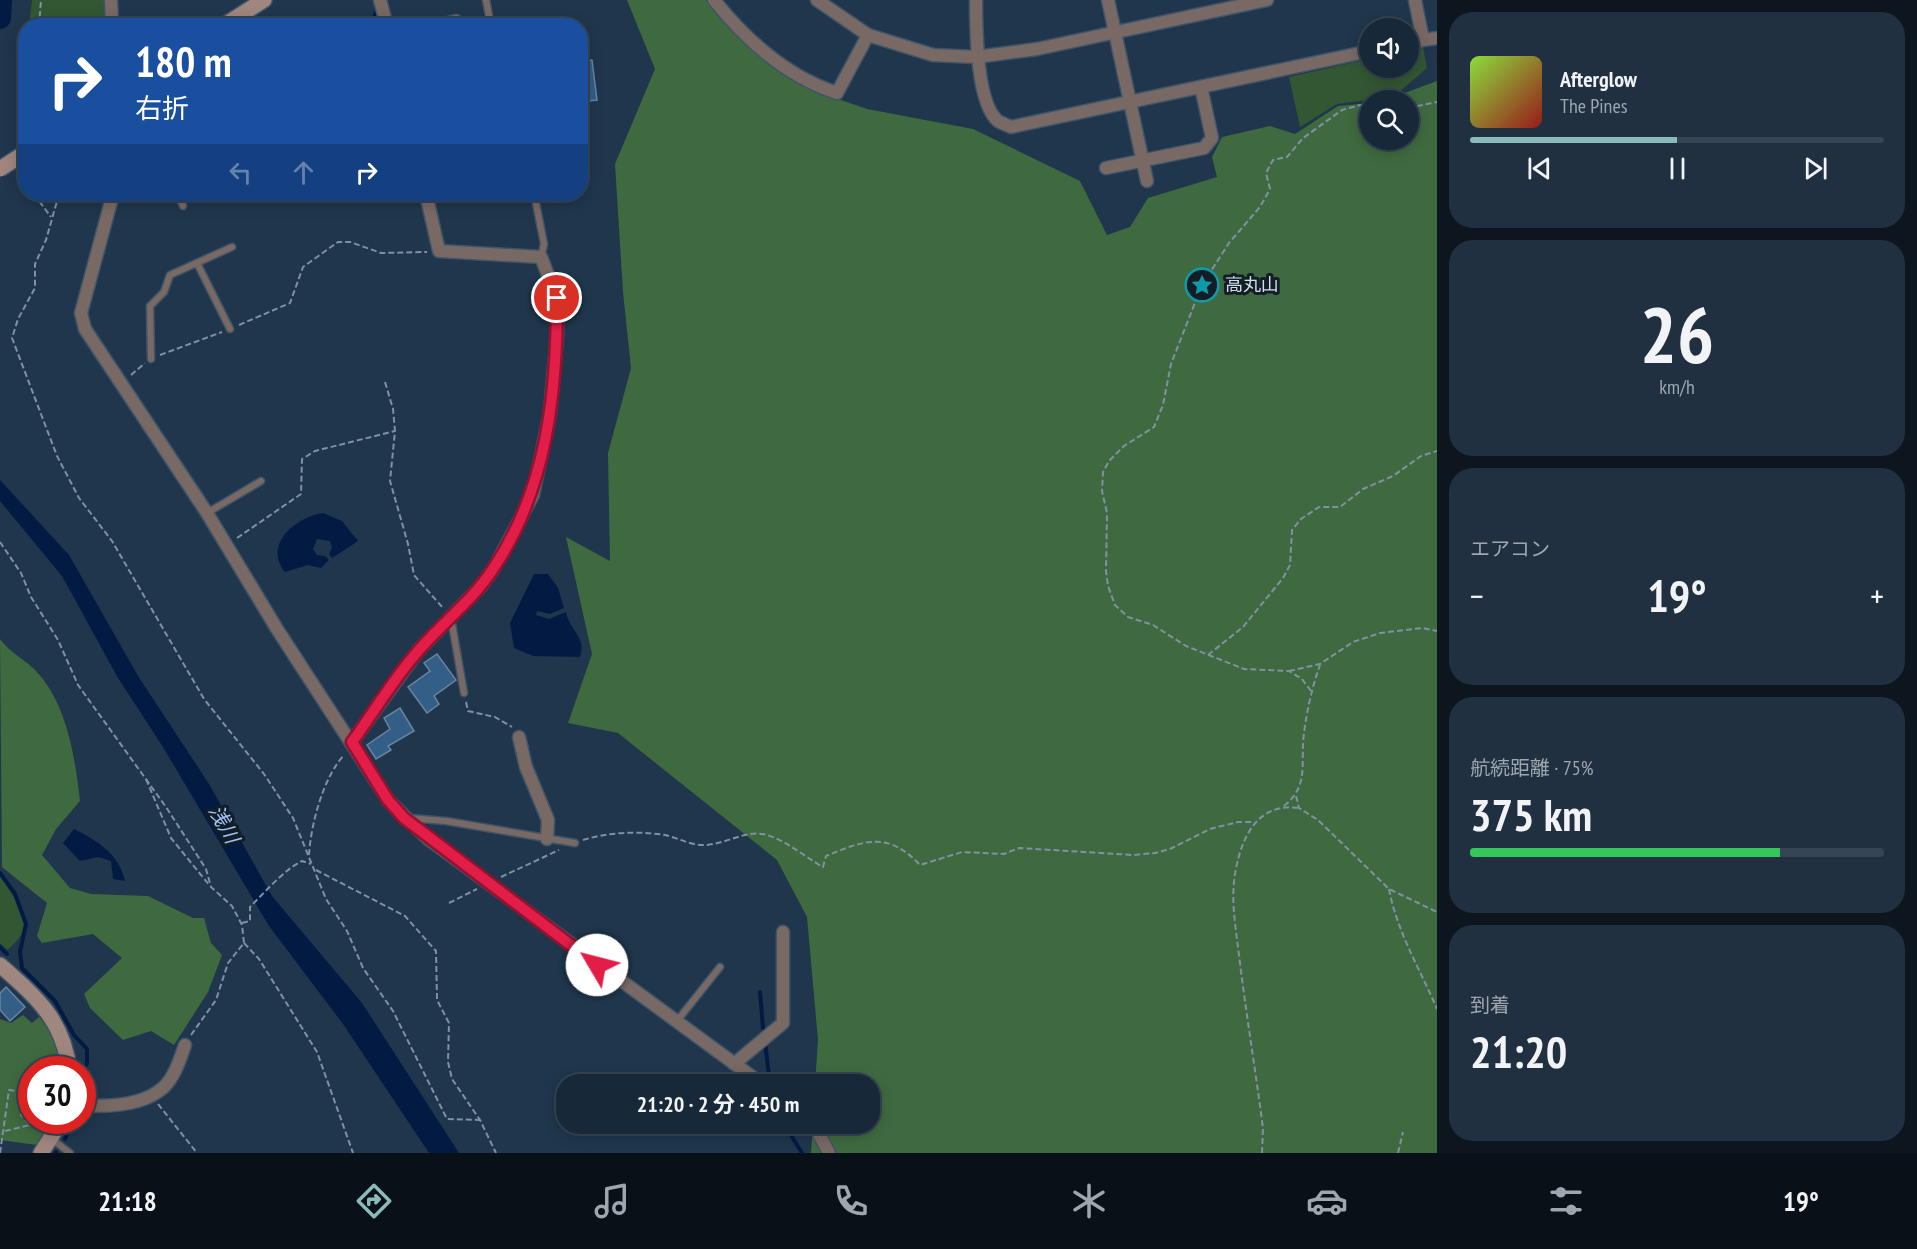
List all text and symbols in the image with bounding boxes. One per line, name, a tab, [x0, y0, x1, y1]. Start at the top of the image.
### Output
map controls	[1359, 18, 1419, 150]
button: sound	[1359, 18, 1419, 78]
text: 180 m	[135, 34, 232, 89]
icon: right	[36, 42, 114, 120]
text: Afterglow	[1560, 65, 1637, 93]
button: search	[1359, 90, 1419, 150]
text: 右折	[135, 91, 189, 125]
text: The Pines	[1560, 93, 1627, 119]
icon: previous	[1523, 152, 1556, 185]
icon: pause	[1661, 152, 1694, 185]
icon: next	[1799, 152, 1832, 185]
icon: left	[224, 156, 257, 189]
icon: ahead	[287, 156, 320, 189]
icon: right	[350, 156, 383, 189]
place icon: 高丸山	[1184, 267, 1220, 303]
pin	[531, 272, 582, 323]
place label: 高丸山	[1225, 273, 1279, 296]
icon: arrive	[540, 281, 573, 314]
text: 26	[1640, 284, 1714, 385]
text: km/h	[1659, 374, 1695, 400]
text: エアコン	[1470, 536, 1550, 562]
text: 19°	[1647, 566, 1707, 624]
text: −	[1470, 574, 1484, 617]
text: +	[1870, 574, 1884, 617]
text: 航続距離 · 75%	[1470, 755, 1593, 781]
text: 375 km	[1470, 785, 1592, 843]
water label: 浅川	[203, 800, 246, 850]
position arrow	[565, 933, 629, 997]
text: 到着	[1470, 992, 1510, 1018]
text: 21:20	[1470, 1022, 1567, 1080]
speed limit sign: 30	[18, 1056, 96, 1134]
text: 21:20 · 2 分 · 450 m	[637, 1090, 799, 1118]
icon: directions	[353, 1180, 395, 1222]
icon: music	[591, 1180, 633, 1222]
icon: phone	[830, 1180, 872, 1222]
icon: climate	[1068, 1180, 1110, 1222]
icon: car	[1306, 1180, 1348, 1222]
icon: filters	[1545, 1180, 1587, 1222]
text: 21:18	[98, 1184, 157, 1218]
text: 19°	[1783, 1184, 1819, 1218]

